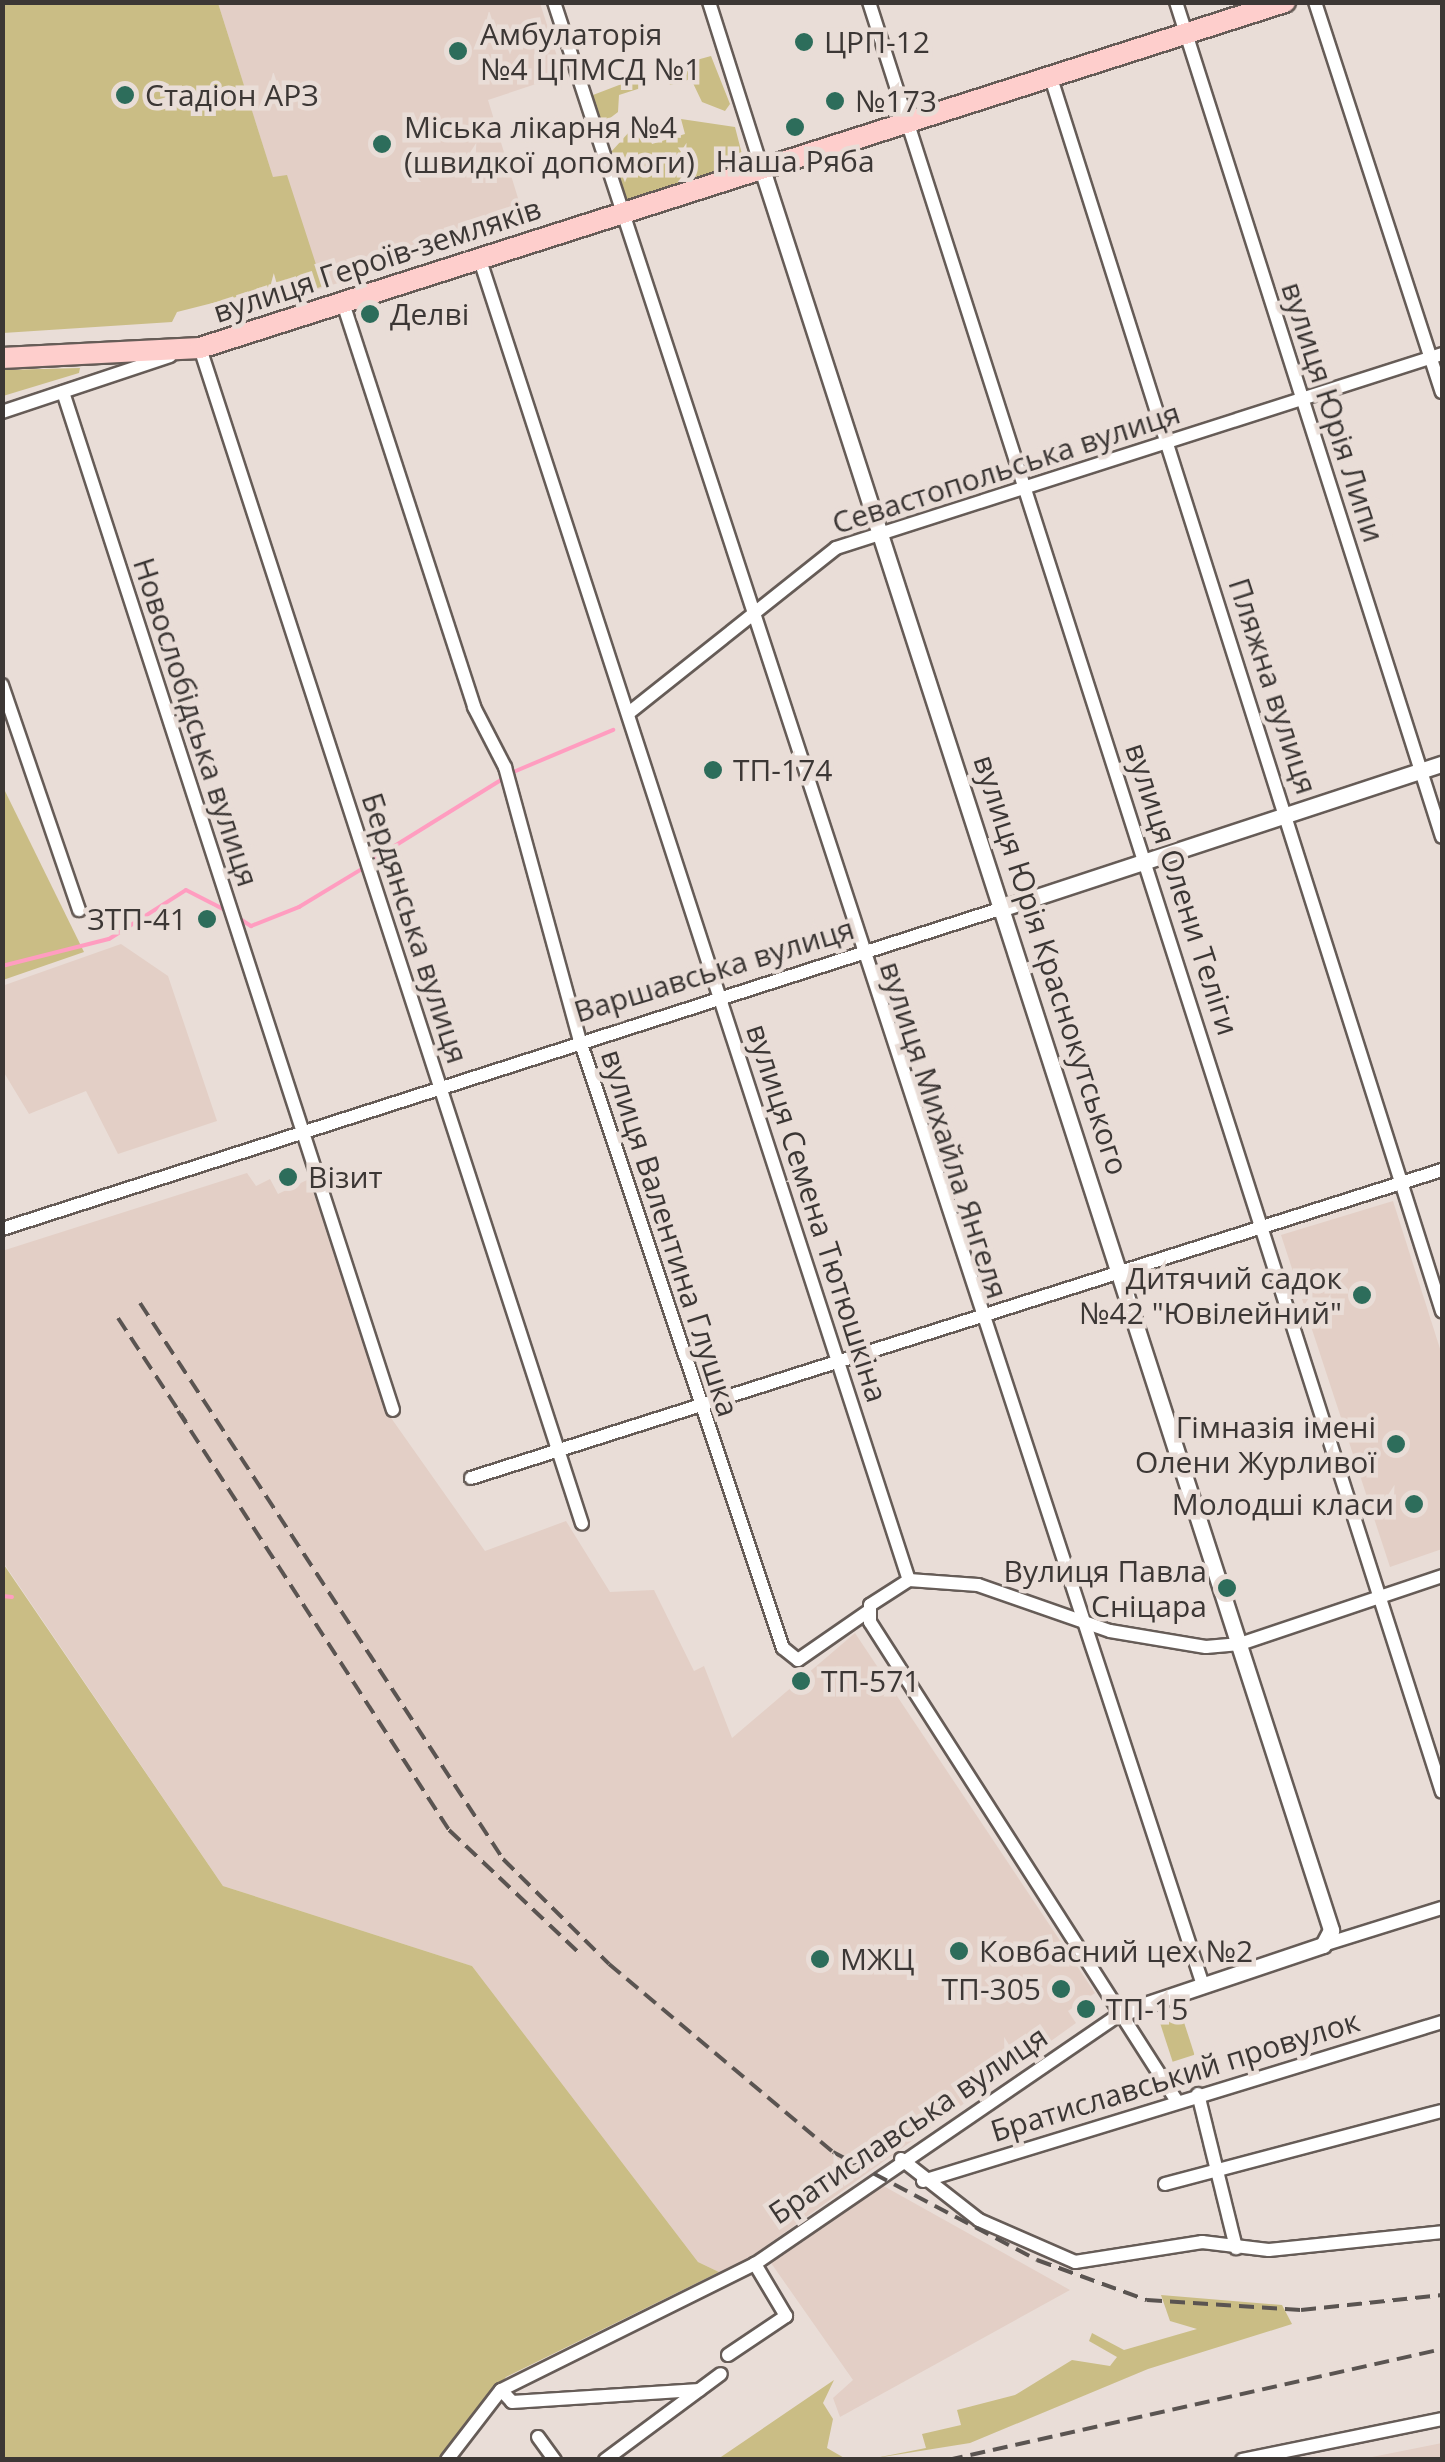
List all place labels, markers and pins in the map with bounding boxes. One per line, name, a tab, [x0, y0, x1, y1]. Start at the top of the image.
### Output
place label: Амбулаторія №4 ЦПМСД №1	[480, 16, 701, 86]
place label: ЦРП-12	[824, 24, 930, 60]
marker: ЦРП-12	[793, 31, 815, 53]
marker: Амбулаторія №4 ЦПМСД №1	[445, 38, 471, 64]
place label: Стадіон АРЗ	[145, 77, 319, 113]
place label: №173	[855, 83, 937, 119]
marker: Стадіон АРЗ	[114, 84, 136, 106]
marker: №173	[824, 90, 846, 112]
place label: Міська лікарня №4 (швидкої допомоги)	[404, 109, 695, 180]
marker: Наша Ряба	[784, 116, 806, 138]
marker: Міська лікарня №4 (швидкої допомоги)	[369, 131, 395, 157]
place label: Наша Ряба	[715, 143, 875, 179]
place label: Делві	[390, 296, 469, 332]
marker: Делві	[359, 303, 381, 325]
place label: ТП-174	[733, 752, 832, 788]
marker: ТП-174	[702, 759, 724, 781]
place label: ЗТП-41	[87, 901, 187, 937]
marker: ЗТП-41	[196, 908, 218, 930]
place label: Візит	[308, 1159, 383, 1195]
marker: Візит	[277, 1166, 299, 1188]
place label: Дитячий садок №42 "Ювілейний"	[1079, 1260, 1342, 1330]
marker: Дитячий садок №42 "Ювілейний"	[1351, 1284, 1373, 1306]
place label: Гімназія імені Олени Журливої	[1135, 1409, 1376, 1480]
marker: Гімназія імені Олени Журливої	[1385, 1433, 1407, 1455]
place label: Молодші класи	[1172, 1486, 1394, 1522]
marker: Молодші класи	[1403, 1493, 1425, 1515]
place label: Вулиця Павла Сніцара	[1004, 1553, 1207, 1624]
marker: Вулиця Павла Сніцара	[1216, 1577, 1238, 1599]
place label: ТП-571	[821, 1663, 920, 1699]
marker: ТП-571	[790, 1670, 812, 1692]
place label: Ковбасний цех №2	[979, 1933, 1253, 1969]
marker: Ковбасний цех №2	[948, 1940, 970, 1962]
place label: МЖЦ	[840, 1941, 914, 1977]
marker: МЖЦ	[809, 1948, 831, 1970]
place label: ТП-305	[942, 1971, 1041, 2007]
marker: ТП-305	[1050, 1978, 1072, 2000]
place label: ТП-15	[1106, 1991, 1188, 2027]
marker: ТП-15	[1075, 1998, 1097, 2020]

